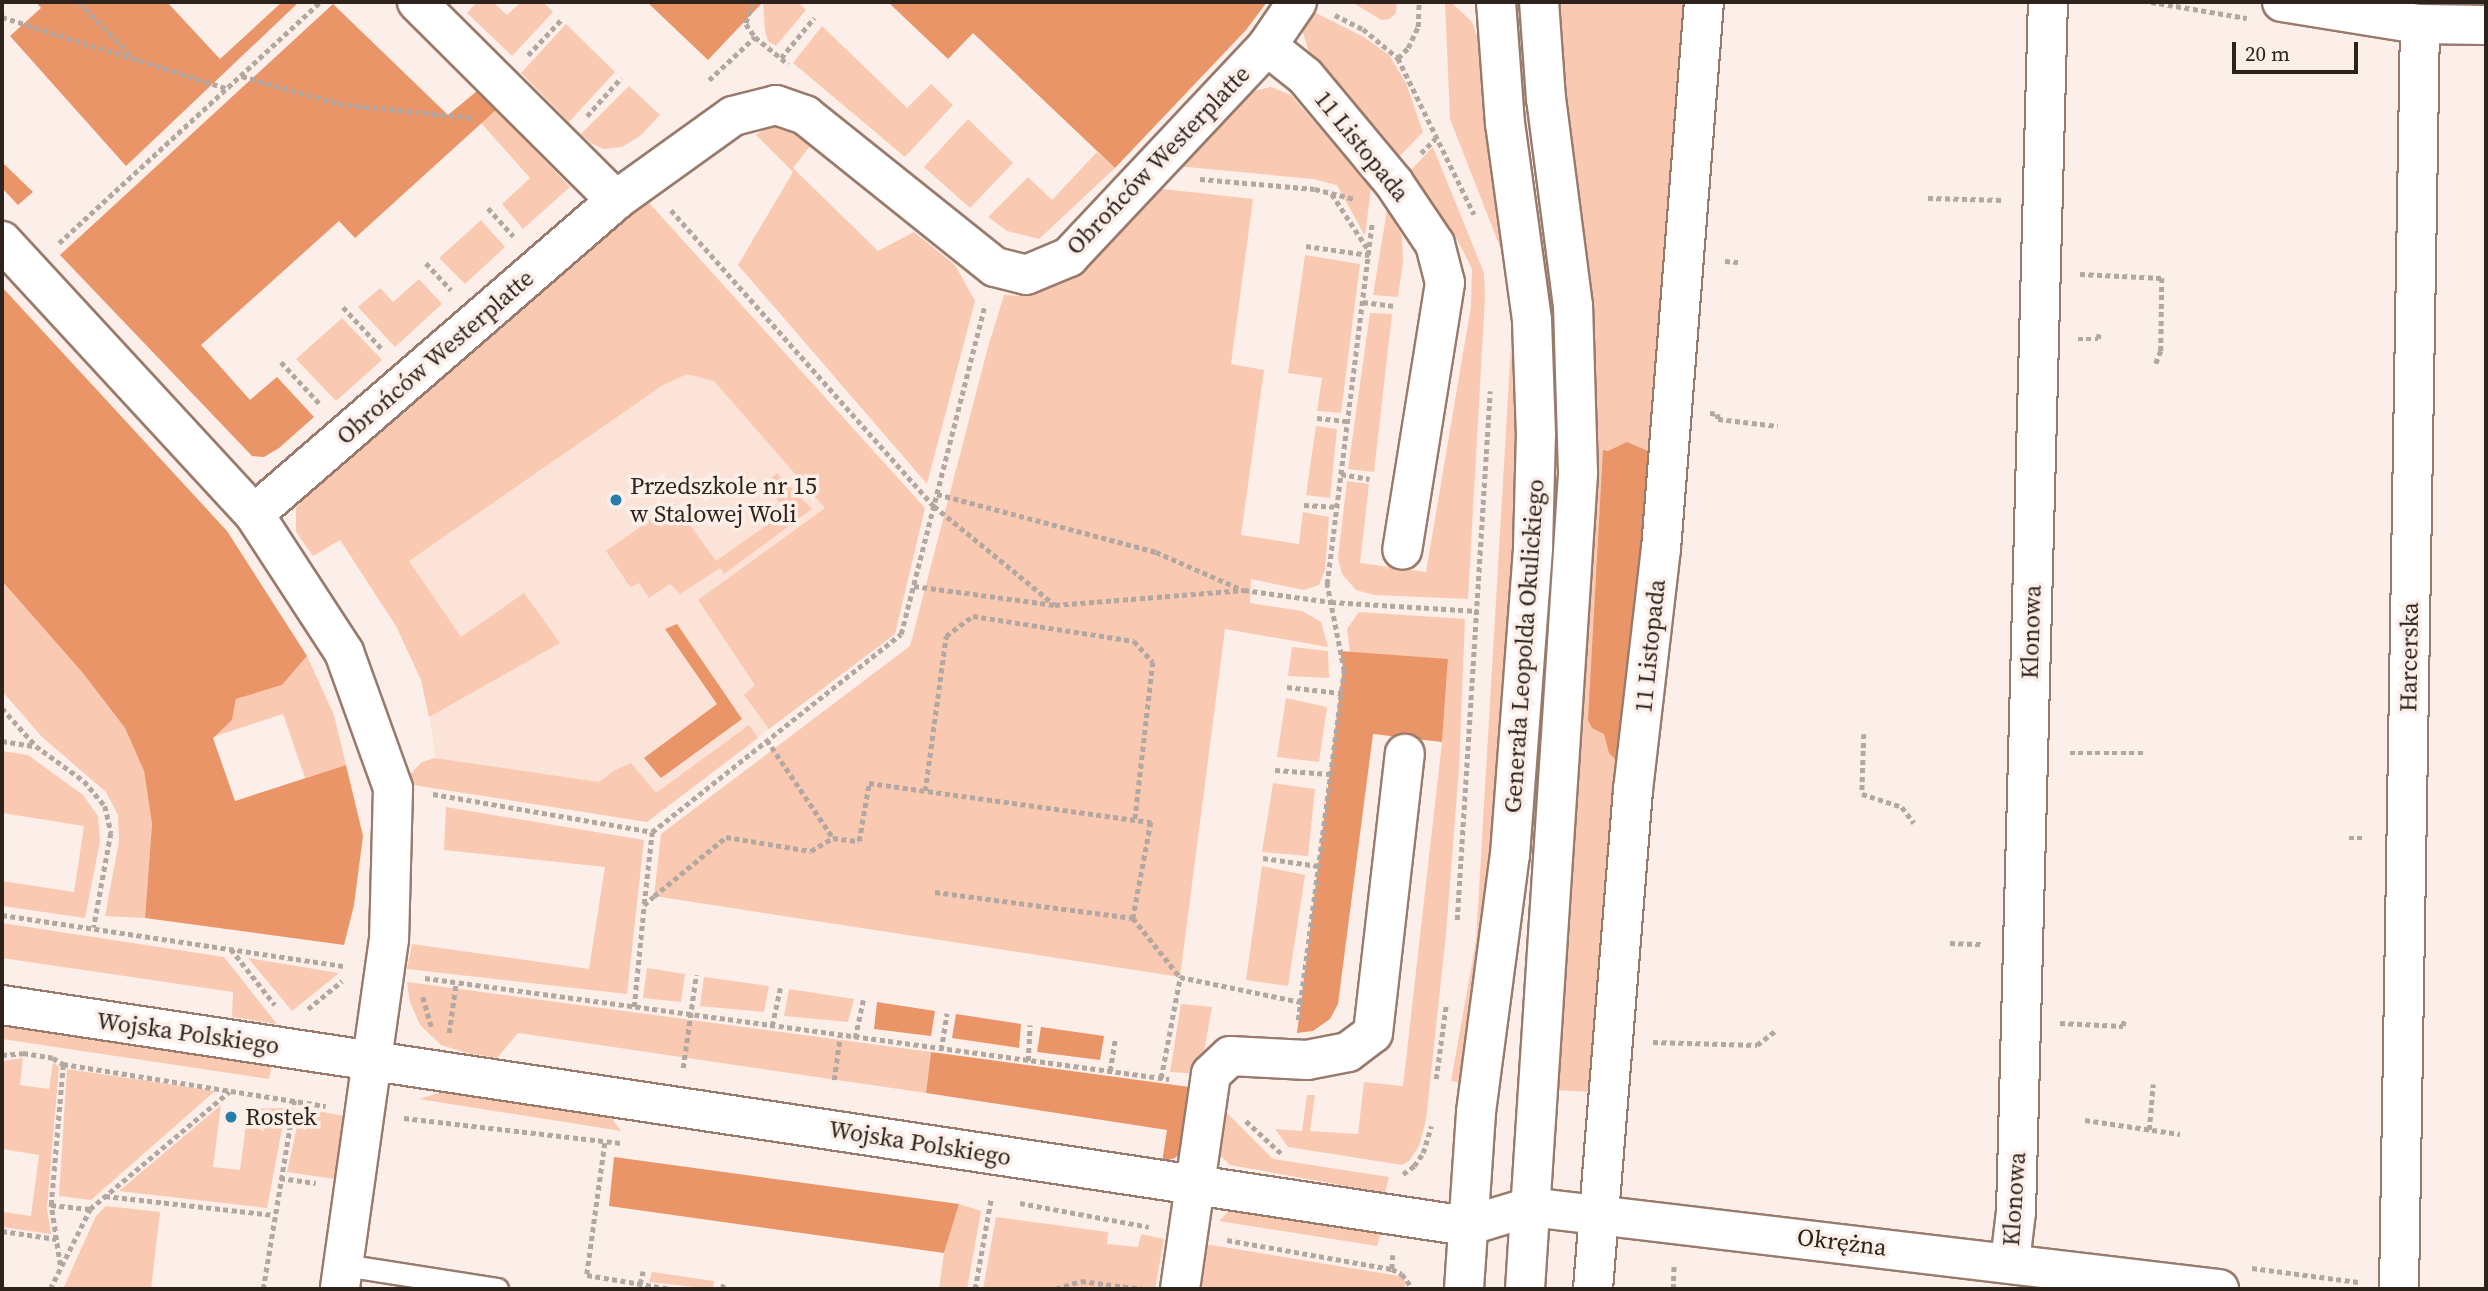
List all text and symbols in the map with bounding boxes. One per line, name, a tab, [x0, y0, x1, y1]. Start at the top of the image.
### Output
scale bar	[2236, 28, 2362, 72]
text: 20 m	[2245, 39, 2290, 68]
street label: Obrońców Westerplatte	[1060, 59, 1256, 261]
street label: 11 Listopada	[1309, 85, 1415, 207]
street label: Obrońców Westerplatte	[330, 263, 540, 451]
place label: Przedszkole nr 15 w Stalowej Woli	[630, 472, 817, 528]
street label: Generała Leopolda Okulickiego	[1498, 478, 1550, 814]
marker: Przedszkole nr 15 w Stalowej Woli	[608, 492, 624, 508]
street label: 11 Listopada	[1629, 578, 1671, 714]
street label: Klonowa	[2015, 584, 2047, 680]
street label: Harcerska	[2394, 602, 2424, 712]
street label: Wojska Polskiego	[95, 1006, 281, 1060]
place label: Rostek	[245, 1103, 317, 1131]
marker: Rostek	[223, 1109, 239, 1125]
street label: Wojska Polskiego	[827, 1114, 1013, 1172]
street label: Klonowa	[1996, 1151, 2032, 1247]
street label: Okrężna	[1796, 1222, 1888, 1262]

